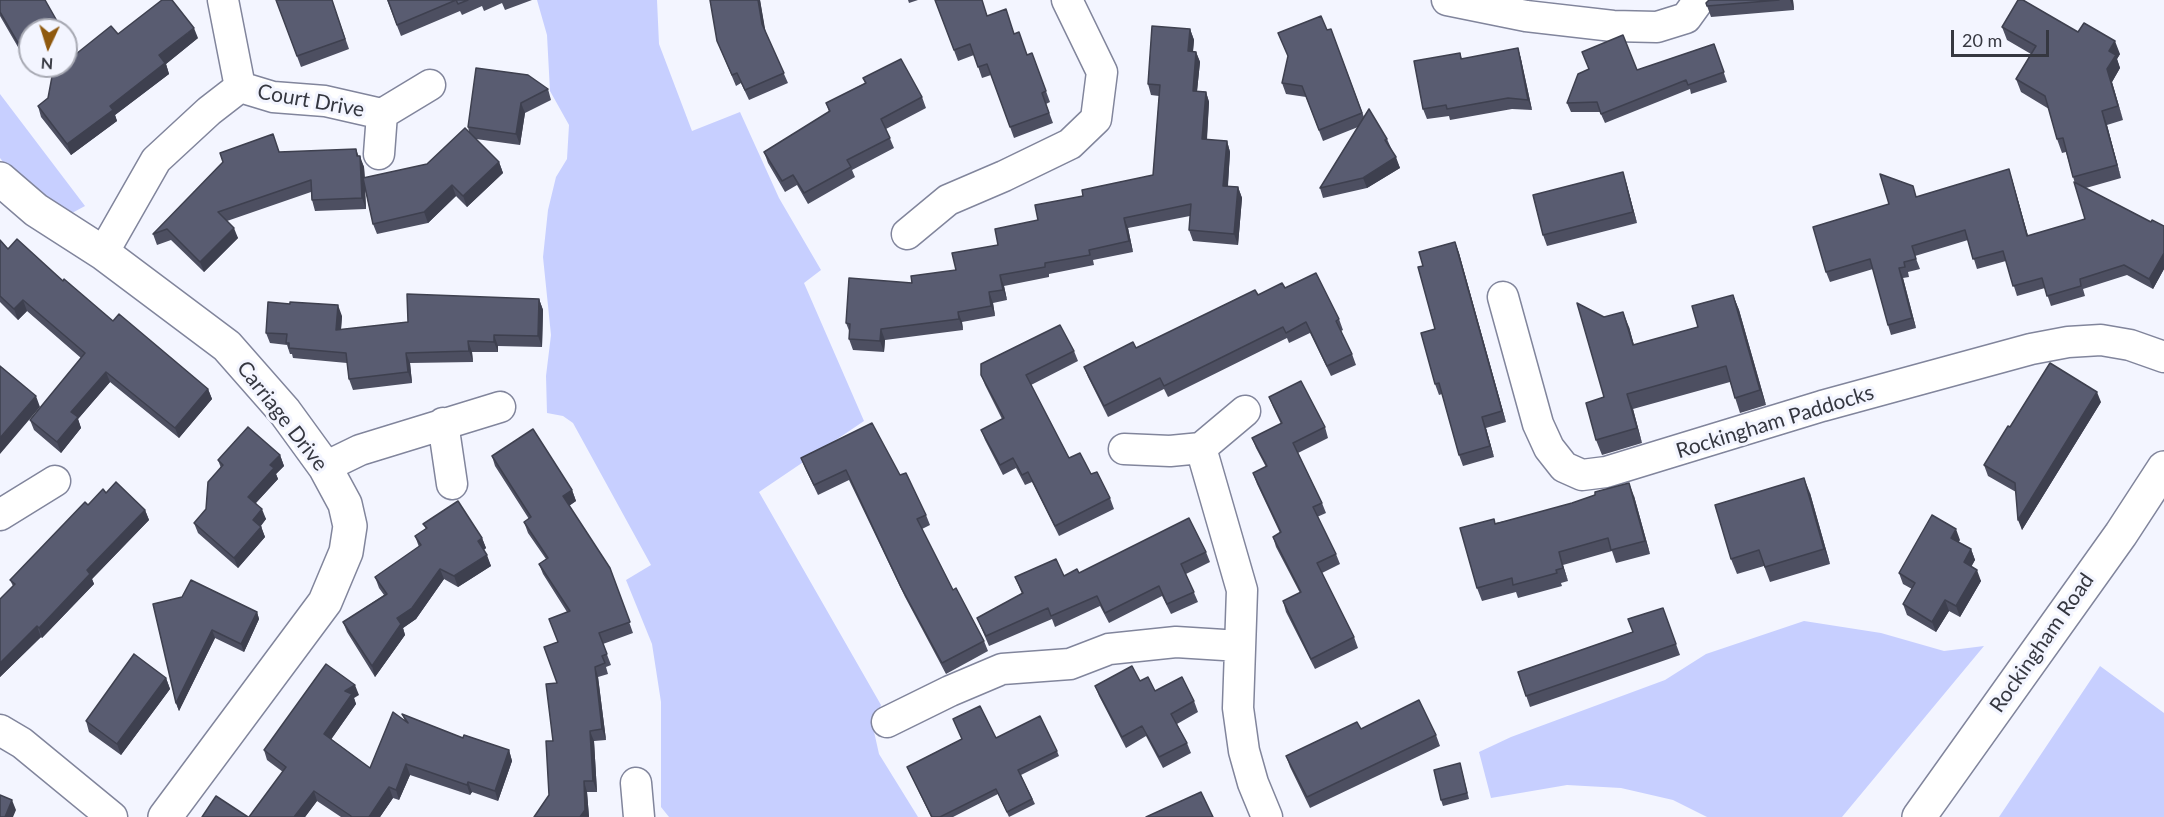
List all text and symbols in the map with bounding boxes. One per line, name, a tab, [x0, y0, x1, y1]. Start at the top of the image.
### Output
north arrow	[18, 18, 78, 78]
scale bar	[1954, 18, 2052, 56]
text: 20 m	[1962, 29, 2002, 51]
text: N	[40, 55, 54, 74]
street label: Court Drive	[256, 79, 366, 123]
street label: Carriage Drive	[231, 356, 333, 476]
street label: Rockingham Paddocks	[1673, 380, 1877, 464]
street label: Rockingham Road	[1985, 569, 2099, 717]

